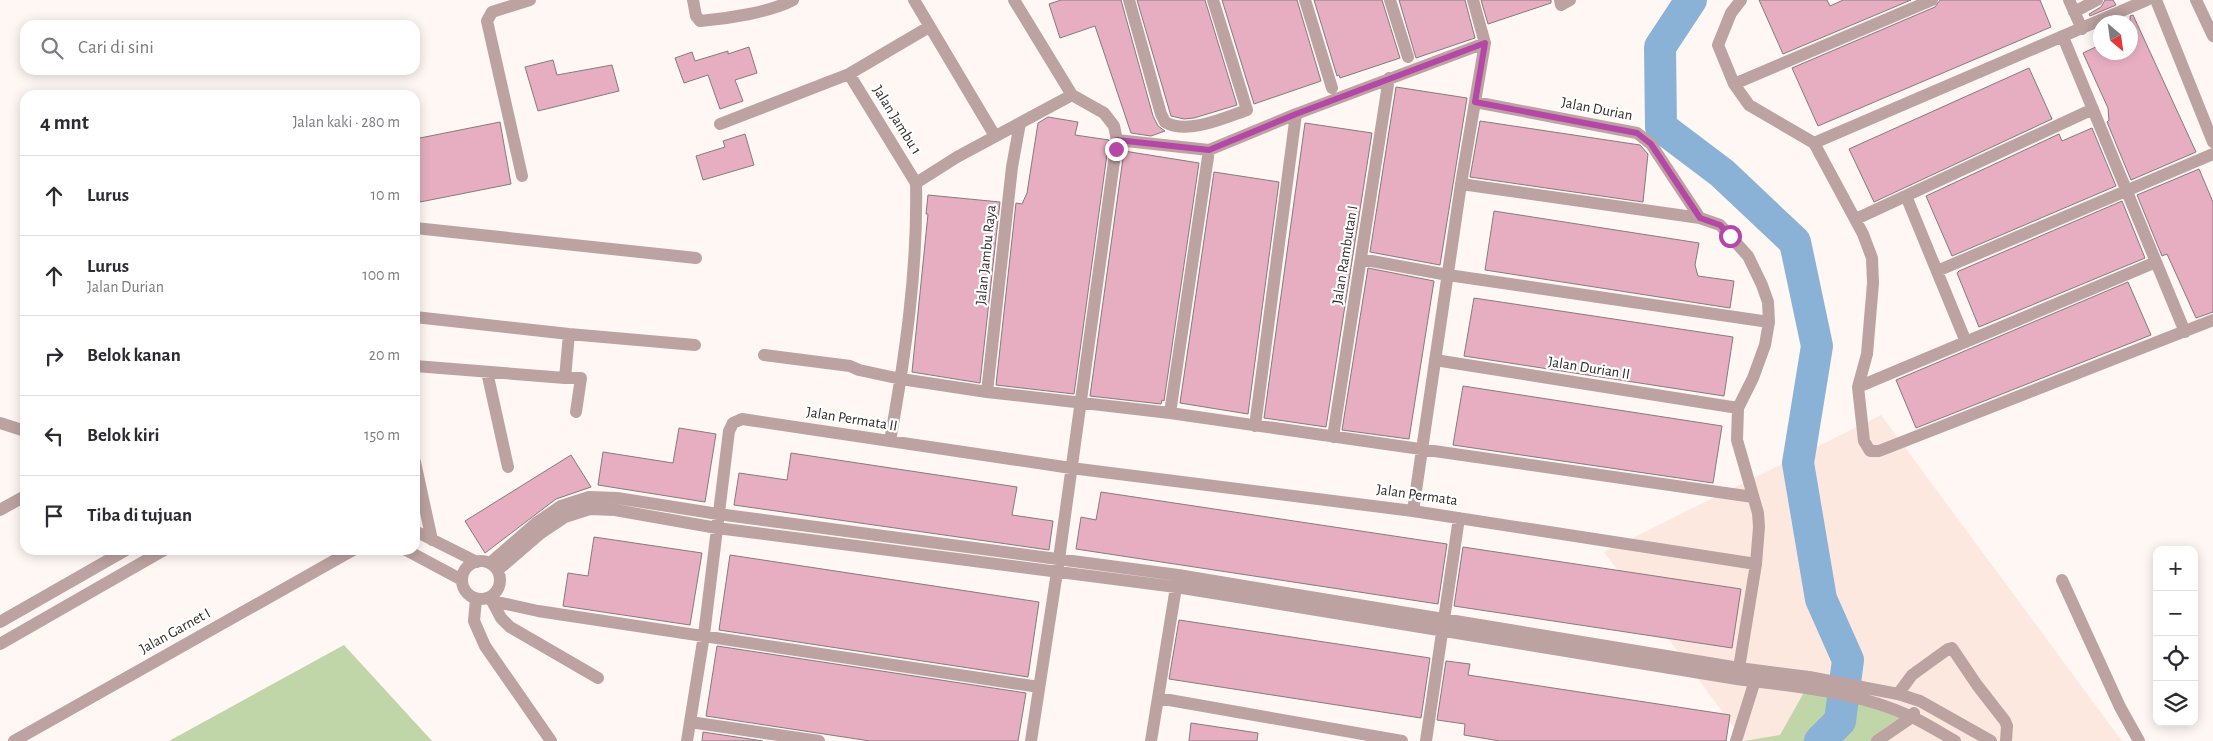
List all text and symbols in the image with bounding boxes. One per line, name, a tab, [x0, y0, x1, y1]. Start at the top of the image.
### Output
north arrow	[2093, 15, 2138, 60]
search box	[20, 20, 420, 75]
icon: search	[38, 34, 66, 62]
text: Cari di sini	[78, 38, 154, 57]
street label: Jalan Jambu 1	[870, 83, 924, 157]
street label: Jalan Durian	[1560, 95, 1634, 123]
text: 4 mnt	[40, 112, 89, 133]
text: Jalan kaki · 280 m	[293, 114, 400, 130]
route end	[1105, 138, 1128, 161]
icon: ahead	[40, 182, 68, 210]
text: Lurus	[87, 186, 129, 205]
text: 10 m	[371, 187, 400, 203]
street label: Jalan Jambu Raya	[973, 204, 999, 306]
street label: Jalan Rambutan I	[1330, 204, 1360, 306]
route start	[1719, 225, 1742, 248]
text: Lurus	[87, 257, 129, 276]
icon: ahead	[40, 262, 68, 290]
text: 100 m	[362, 267, 400, 283]
text: Jalan Durian	[87, 279, 164, 295]
icon: right	[40, 342, 68, 370]
text: Belok kanan	[87, 346, 181, 365]
text: 20 m	[369, 347, 400, 363]
street label: Jalan Durian II	[1547, 354, 1631, 382]
street label: Jalan Permata II	[805, 404, 899, 434]
icon: left	[40, 422, 68, 450]
text: Belok kiri	[87, 426, 159, 445]
text: 150 m	[364, 427, 400, 443]
street label: Jalan Permata	[1376, 482, 1458, 508]
icon: arrive	[40, 502, 68, 530]
text: Tiba di tujuan	[87, 506, 192, 525]
map controls	[2153, 546, 2198, 726]
button: +	[2153, 546, 2198, 591]
button: −	[2153, 591, 2198, 636]
street label: Jalan Garnet I	[137, 605, 213, 657]
button: locate	[2153, 636, 2198, 681]
button: layers	[2153, 681, 2198, 726]

